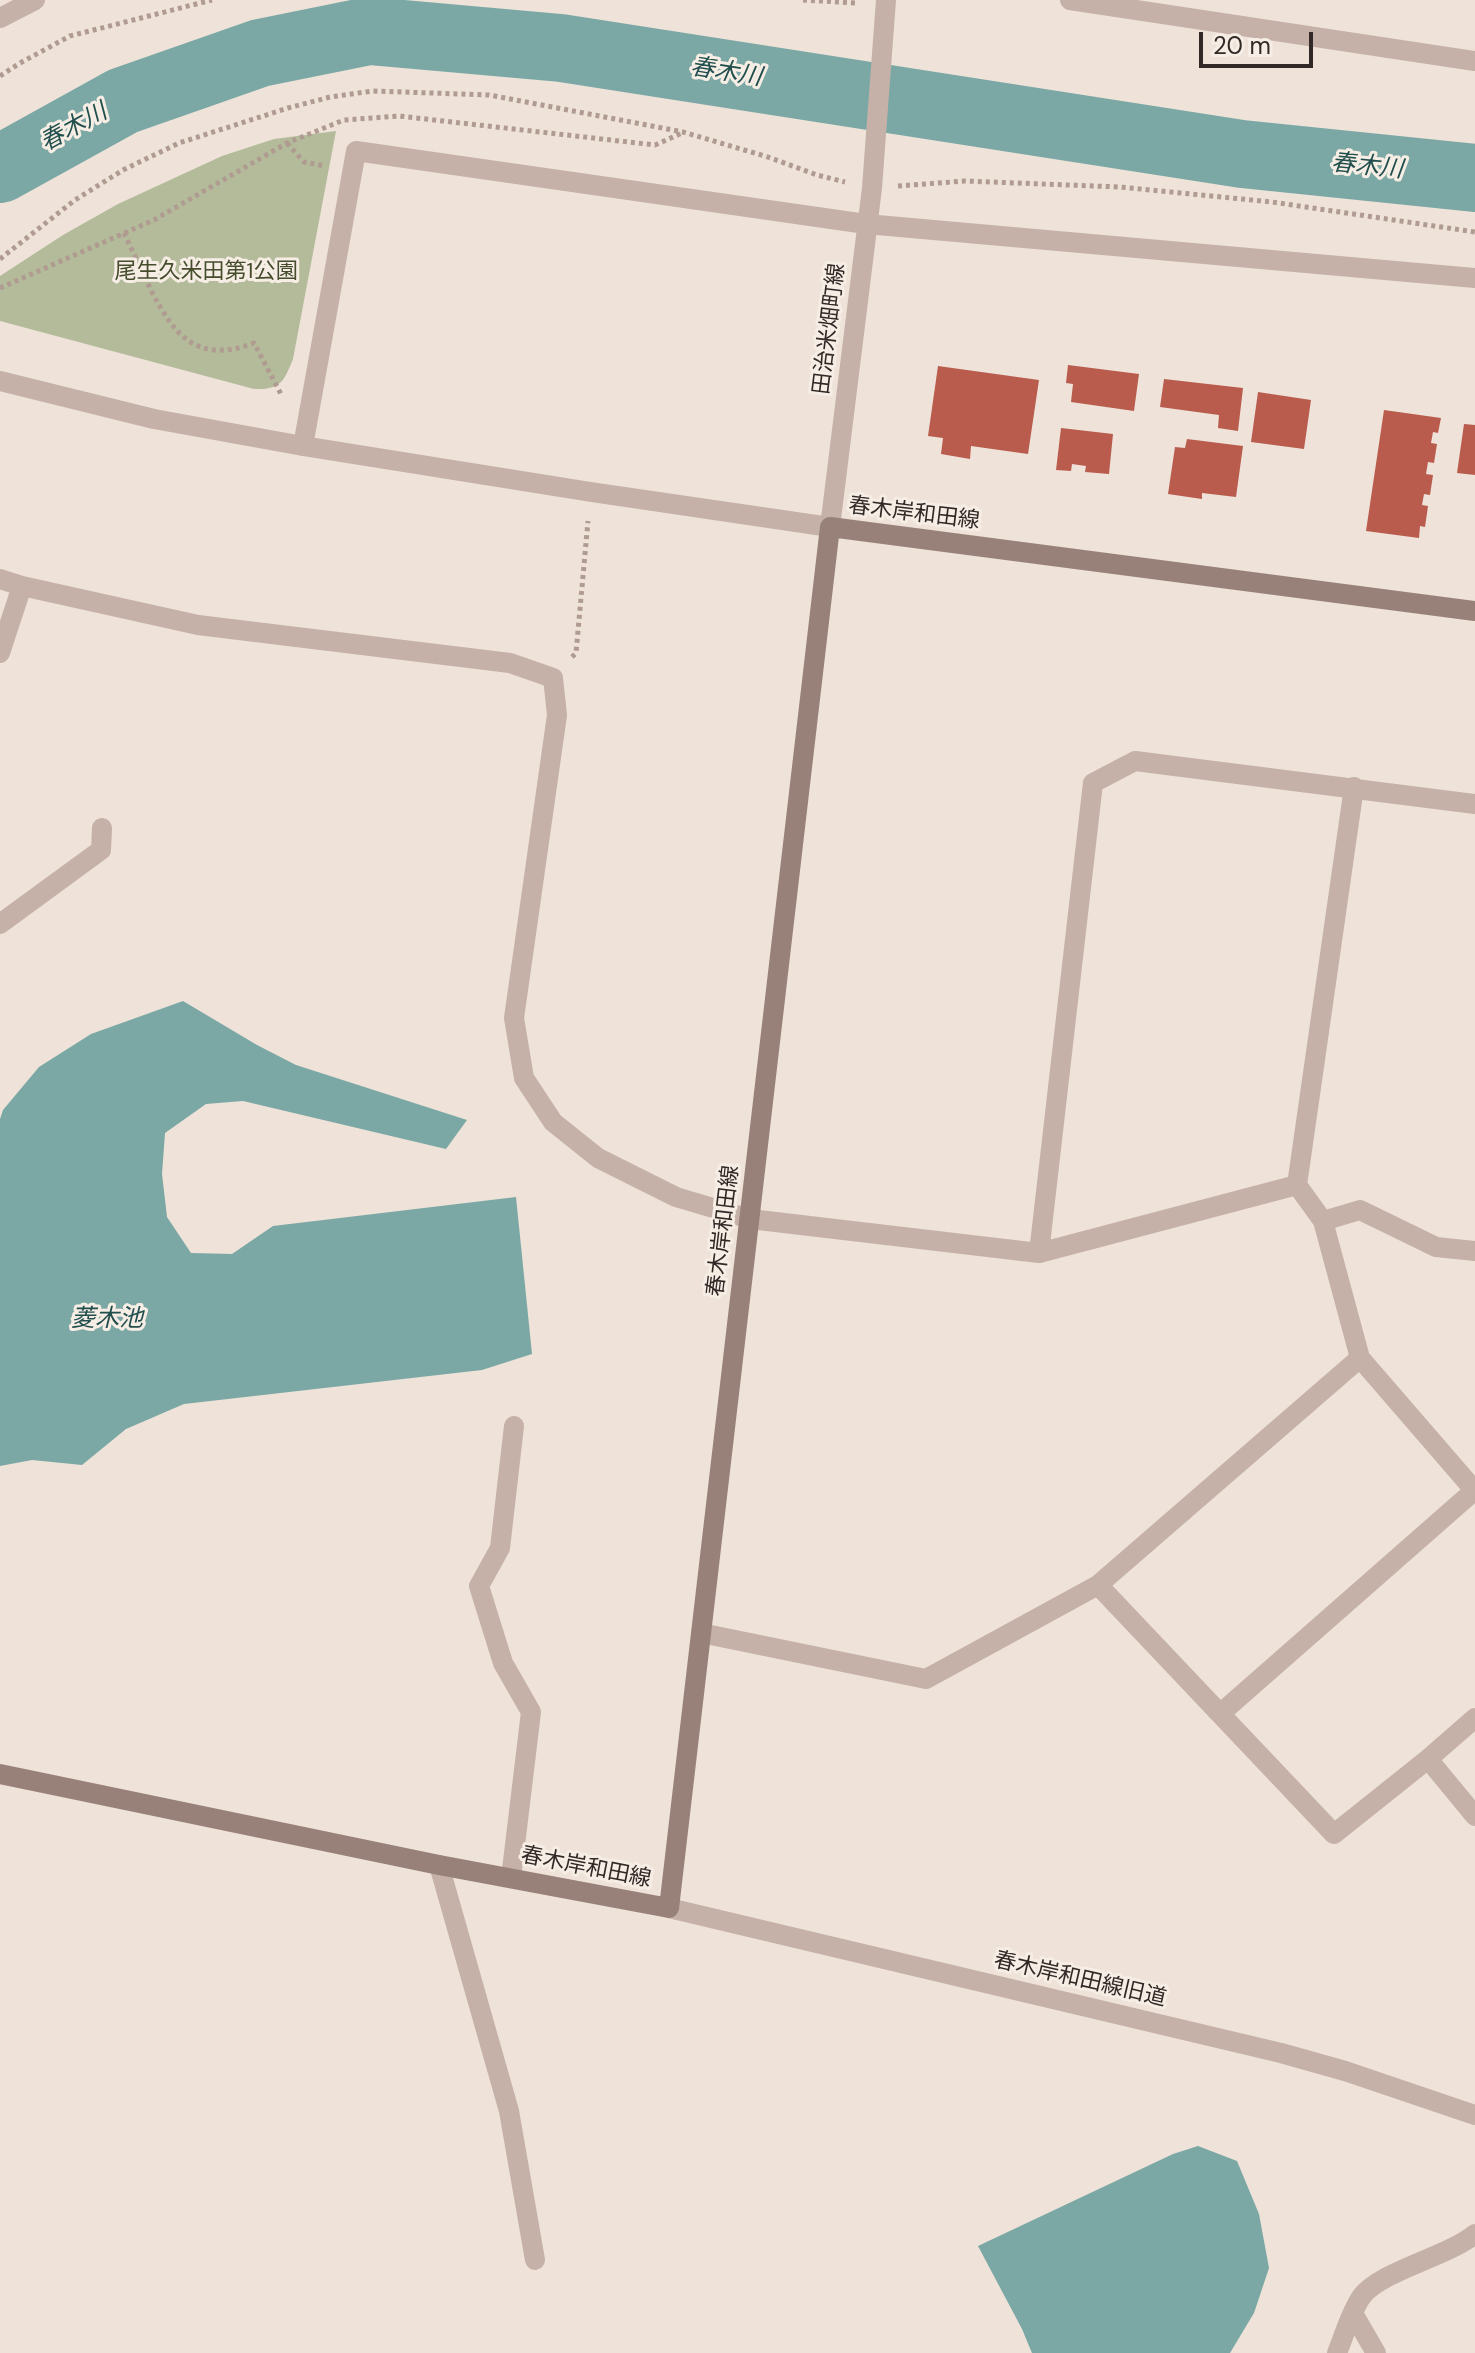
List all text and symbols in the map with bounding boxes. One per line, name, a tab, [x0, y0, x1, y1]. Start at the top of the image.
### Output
scale bar	[1203, 16, 1317, 66]
text: 20 m	[1213, 30, 1271, 61]
water label: 春木川	[688, 53, 764, 93]
water label: 春木川	[36, 98, 112, 158]
water label: 春木川	[1330, 149, 1404, 185]
park label: 尾生久米田第1公園	[115, 259, 297, 285]
street label: 田治米畑町線	[809, 262, 851, 396]
street label: 春木岸和田線	[847, 493, 981, 535]
street label: 春木岸和田線	[703, 1164, 745, 1298]
water label: 菱木池	[71, 1306, 143, 1334]
street label: 春木岸和田線	[519, 1842, 653, 1894]
street label: 春木岸和田線旧道	[991, 1947, 1169, 2013]

